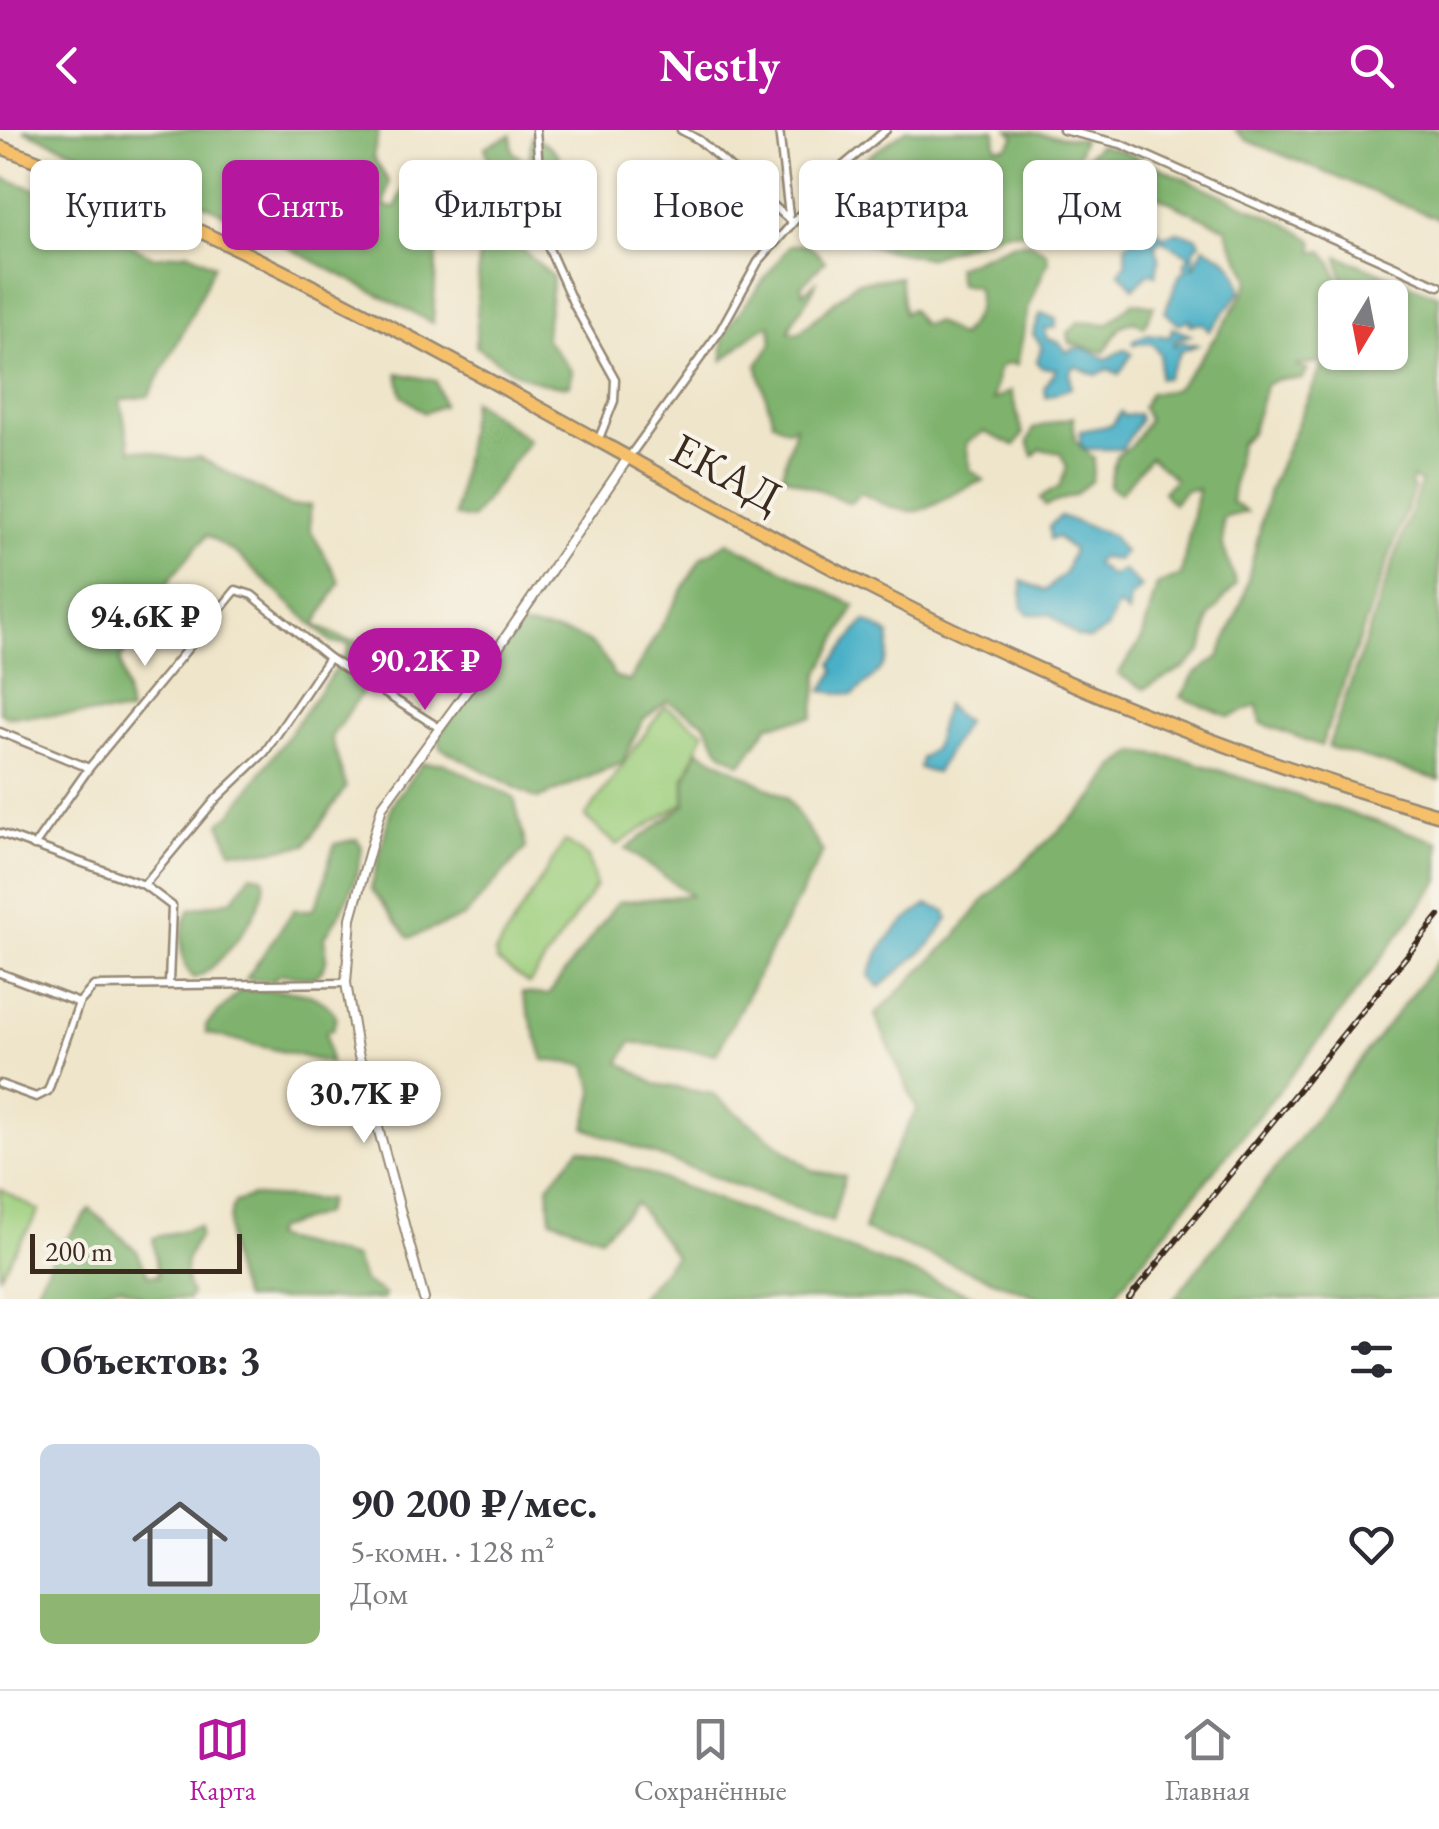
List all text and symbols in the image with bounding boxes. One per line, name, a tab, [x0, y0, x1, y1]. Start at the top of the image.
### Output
text: Nestly	[659, 36, 780, 94]
icon: back	[40, 38, 95, 93]
icon: search	[1344, 38, 1399, 93]
chip: Купить	[30, 160, 202, 250]
chip: Снять	[222, 160, 379, 250]
chip: Фильтры	[399, 160, 597, 250]
chip: Новое	[617, 160, 779, 250]
chip: Квартира	[799, 160, 1003, 250]
chip: Дом	[1023, 160, 1157, 250]
north arrow	[1318, 280, 1408, 370]
map controls	[1318, 280, 1408, 370]
street label: ЕКАД	[661, 419, 793, 525]
pin: 94.6K ₽	[53, 584, 237, 669]
text: 94.6K ₽	[90, 595, 200, 637]
pin: 90.2K ₽	[333, 628, 517, 713]
text: 90.2K ₽	[370, 639, 480, 681]
pin: 30.7K ₽	[272, 1061, 456, 1146]
text: 30.7K ₽	[309, 1072, 419, 1114]
scale bar	[30, 1229, 242, 1274]
text: 200 m	[45, 1233, 113, 1269]
text: Объектов: 3	[40, 1332, 261, 1387]
icon: filters	[1344, 1332, 1399, 1387]
text: 90 200 ₽/мес.	[350, 1475, 597, 1530]
icon: home	[120, 1484, 240, 1604]
icon: heart	[1344, 1517, 1399, 1572]
text: 5-комн. · 128 m²	[350, 1530, 555, 1572]
text: Дом	[350, 1572, 408, 1614]
tab: Карта	[189, 1712, 256, 1808]
tab: Сохранённые	[634, 1712, 787, 1808]
tab: Главная	[1165, 1712, 1250, 1808]

